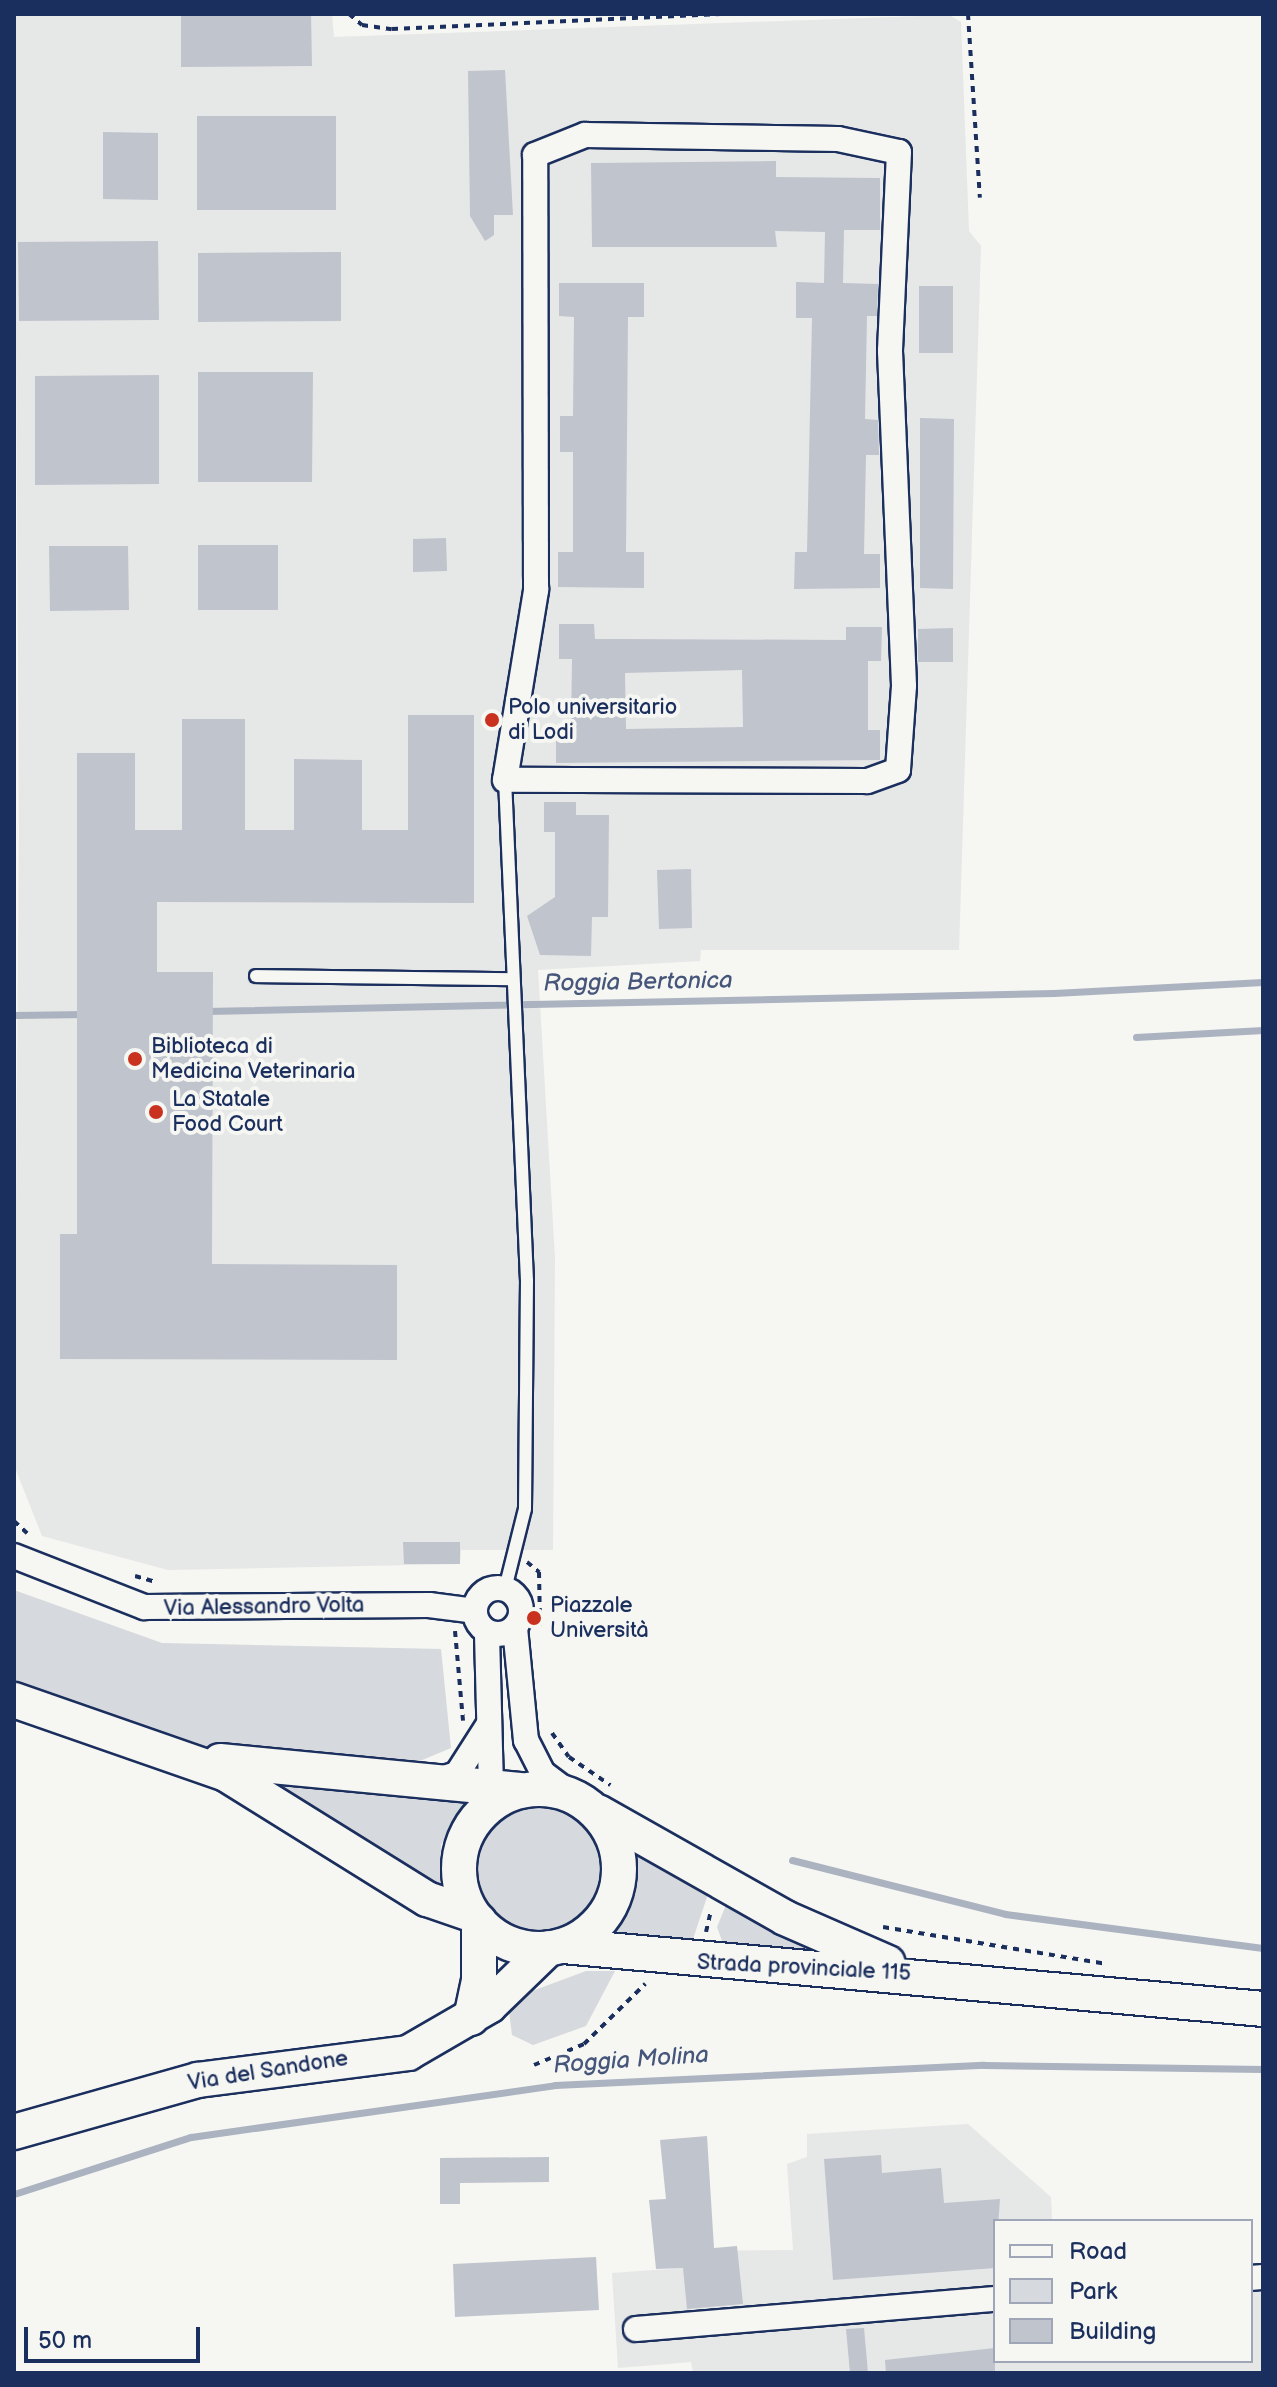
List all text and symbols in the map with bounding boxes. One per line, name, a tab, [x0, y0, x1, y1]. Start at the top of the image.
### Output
place label: Polo universitario di Lodi	[508, 694, 677, 746]
marker: Polo universitario di Lodi	[483, 711, 501, 729]
water label: Roggia Bertonica	[543, 966, 733, 998]
place label: Biblioteca di Medicina Veterinaria	[151, 1033, 356, 1084]
marker: Biblioteca di Medicina Veterinaria	[126, 1050, 144, 1068]
place label: La Statale Food Court	[172, 1086, 283, 1138]
marker: La Statale Food Court	[147, 1103, 165, 1121]
street label: Via Alessandro Volta	[163, 1592, 365, 1622]
place label: Piazzale Università	[550, 1592, 649, 1644]
marker: Piazzale Università	[525, 1609, 543, 1627]
street label: Strada provinciale 115	[696, 1949, 912, 1987]
water label: Roggia Molina	[552, 2040, 710, 2080]
street label: Via del Sandone	[186, 2045, 350, 2097]
legend	[993, 2219, 1253, 2363]
text: Road	[1069, 2237, 1127, 2266]
text: Park	[1069, 2277, 1117, 2306]
scale bar	[28, 2311, 204, 2361]
text: Building	[1069, 2317, 1156, 2346]
text: 50 m	[38, 2326, 92, 2355]

